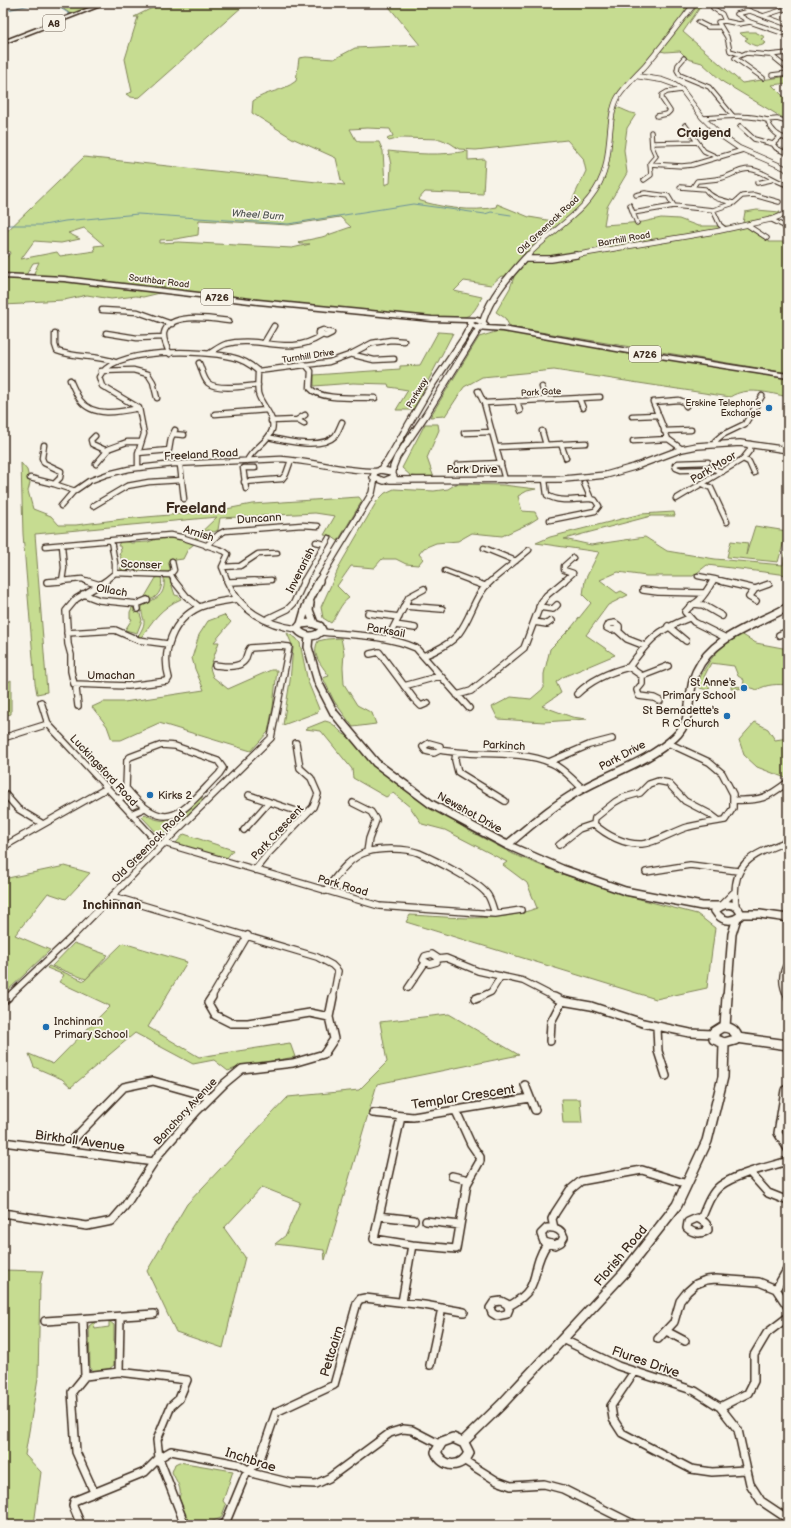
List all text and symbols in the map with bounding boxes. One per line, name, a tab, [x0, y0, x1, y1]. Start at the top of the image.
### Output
road number: A8	[43, 15, 65, 31]
district label: Craigend	[677, 125, 731, 141]
street label: Old Greenock Road	[515, 194, 582, 257]
water label: Wheel Burn	[231, 207, 285, 223]
street label: Barrhill Road	[597, 229, 651, 250]
street label: Southbar Road	[128, 272, 190, 291]
road number: A726	[201, 289, 233, 305]
road number: A726	[629, 346, 661, 362]
street label: Turnhill Drive	[281, 347, 336, 366]
street label: Parkway	[404, 375, 431, 410]
street label: Park Gate	[521, 386, 562, 399]
place label: Erskine Telephone Exchange	[685, 398, 762, 419]
marker: Erskine Telephone Exchange	[764, 403, 774, 413]
street label: Freeland Road	[164, 446, 238, 463]
street label: Park Moor	[688, 448, 739, 486]
street label: Park Drive	[447, 463, 498, 476]
district label: Freeland	[166, 499, 226, 518]
street label: Duncann	[236, 510, 282, 527]
street label: Arnish	[182, 523, 216, 544]
street label: Inverarish	[283, 545, 317, 595]
street label: Sconser	[120, 557, 163, 572]
street label: Ollach	[95, 581, 128, 600]
street label: Parksail	[366, 621, 406, 640]
street label: Umachan	[87, 669, 135, 682]
place label: St Anne's Primary School	[662, 676, 737, 702]
marker: St Anne's Primary School	[739, 683, 749, 693]
place label: St Bernadette's R C Church	[643, 704, 720, 730]
marker: St Bernadette's R C Church	[722, 711, 732, 721]
street label: Luckingsford Road	[67, 732, 140, 809]
street label: Parkinch	[482, 738, 526, 753]
street label: Park Drive	[597, 738, 648, 773]
place label: Kirks 2	[158, 789, 192, 802]
street label: Newshot Drive	[435, 789, 505, 836]
marker: Kirks 2	[145, 790, 155, 800]
street label: Park Crescent	[249, 802, 307, 863]
street label: Old Greenock Road	[109, 807, 188, 886]
street label: Park Road	[316, 872, 369, 899]
district label: Inchinnan	[83, 897, 141, 913]
place label: Inchinnan Primary School	[54, 1015, 128, 1041]
marker: Inchinnan Primary School	[41, 1022, 51, 1032]
street label: Banchory Avenue	[151, 1075, 220, 1148]
street label: Templar Crescent	[410, 1081, 516, 1113]
street label: Birkhall Avenue	[34, 1127, 126, 1155]
street label: Florish Road	[591, 1222, 651, 1289]
street label: Pettcairn	[317, 1324, 347, 1379]
street label: Flures Drive	[610, 1343, 682, 1381]
street label: Inchbrae	[223, 1444, 278, 1476]

